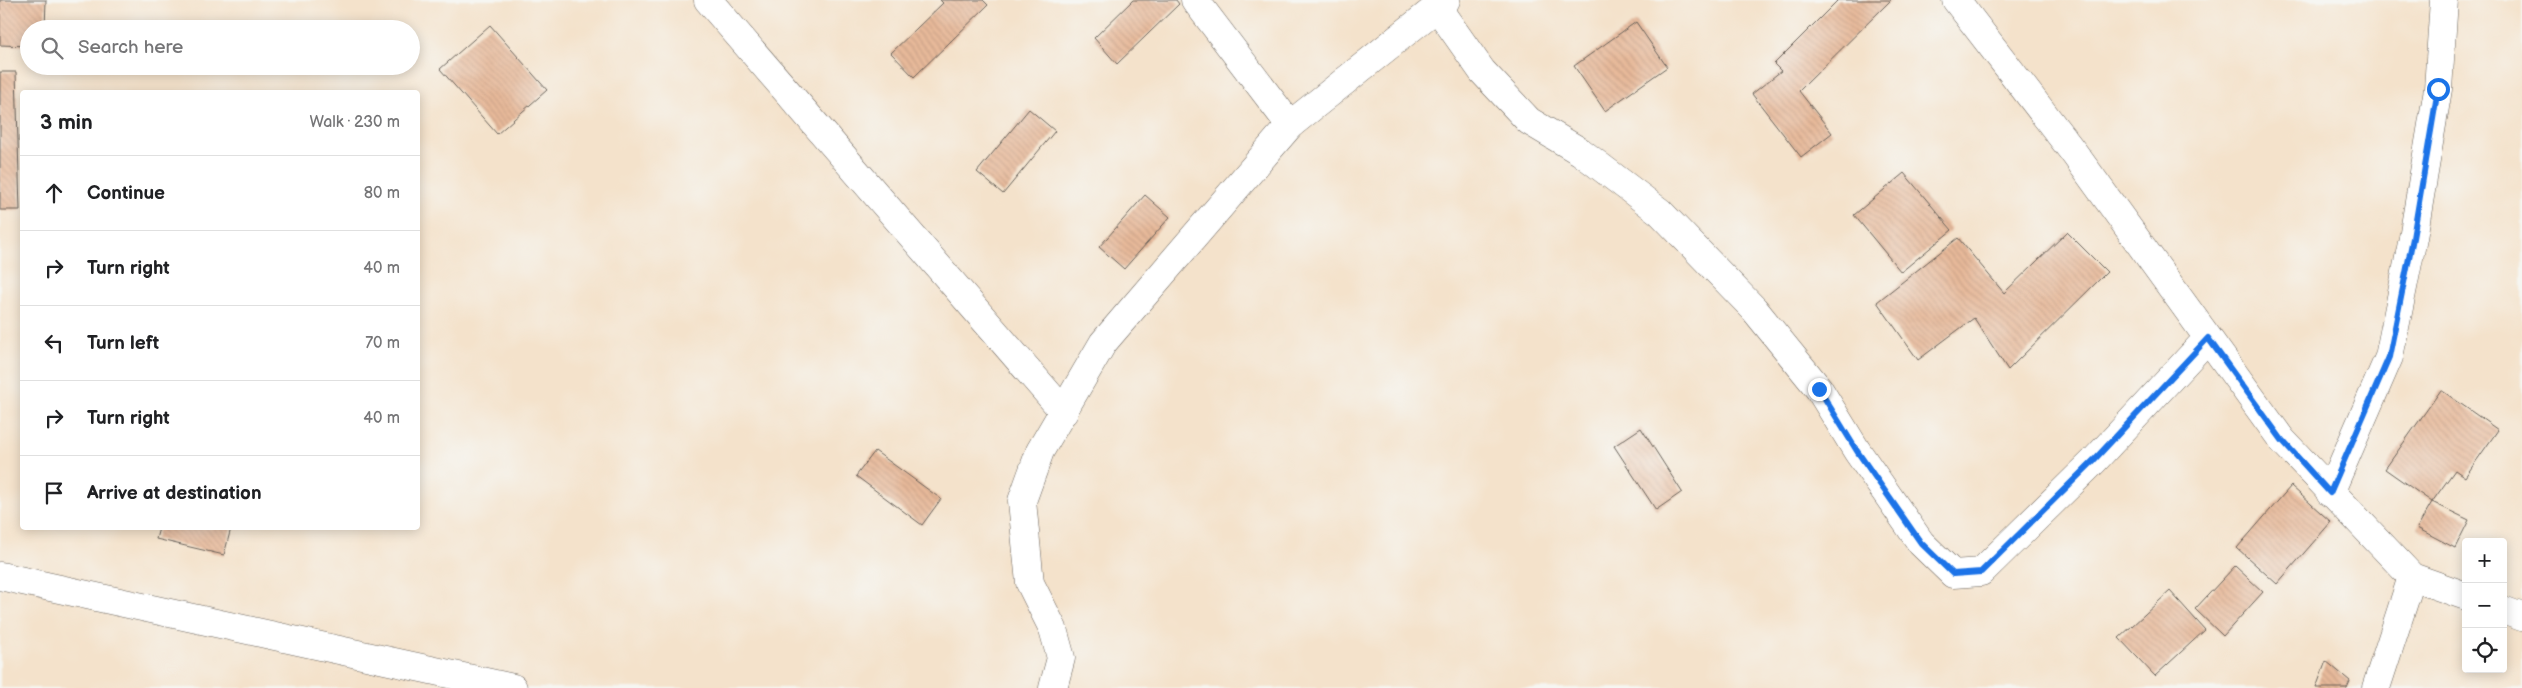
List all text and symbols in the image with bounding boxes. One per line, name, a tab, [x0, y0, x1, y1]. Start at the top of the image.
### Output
search box	[20, 20, 420, 75]
icon: search	[38, 34, 66, 62]
text: Search here	[78, 36, 183, 59]
route start	[2427, 78, 2450, 101]
text: 3 min	[40, 110, 93, 135]
text: Walk · 230 m	[310, 113, 400, 132]
icon: ahead	[40, 179, 68, 207]
text: Continue	[87, 182, 165, 205]
text: 80 m	[364, 184, 400, 203]
icon: right	[40, 254, 68, 282]
text: Turn right	[87, 257, 170, 280]
text: 40 m	[363, 259, 400, 278]
icon: left	[40, 329, 68, 357]
text: Turn left	[87, 332, 159, 355]
text: 70 m	[365, 334, 400, 353]
route end	[1808, 378, 1831, 401]
icon: right	[40, 404, 68, 432]
text: Turn right	[87, 407, 170, 430]
text: 40 m	[363, 409, 400, 428]
icon: arrive	[40, 479, 68, 507]
text: Arrive at destination	[87, 482, 262, 505]
map controls	[2462, 538, 2507, 673]
button: +	[2462, 538, 2507, 583]
button: −	[2462, 583, 2507, 628]
button: locate	[2462, 628, 2507, 673]

